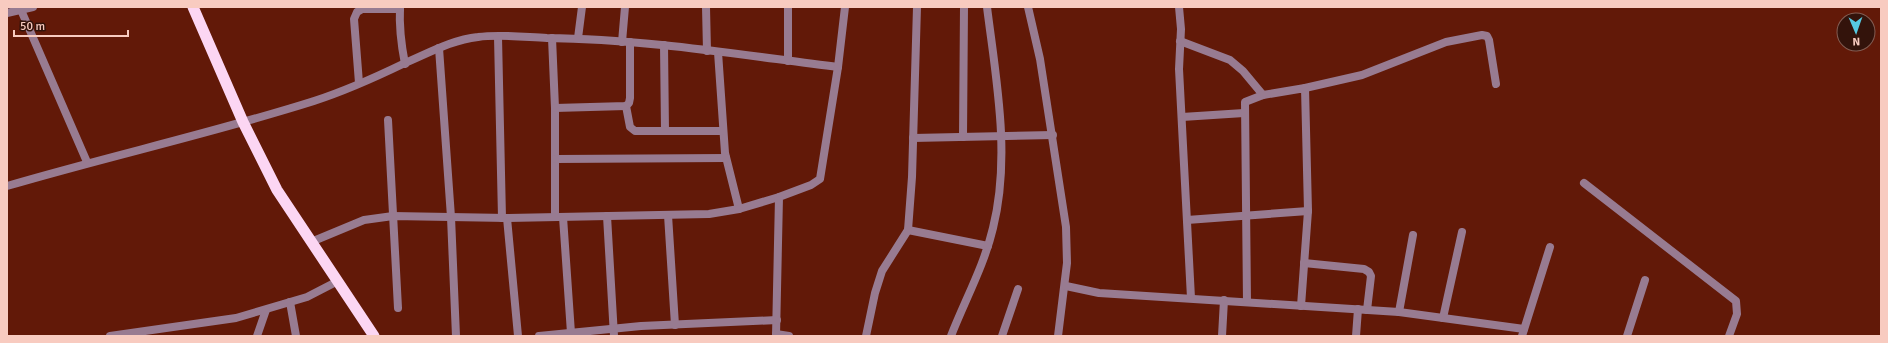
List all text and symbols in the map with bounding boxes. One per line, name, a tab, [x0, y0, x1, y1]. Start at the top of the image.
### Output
scale bar	[14, 12, 128, 38]
north arrow	[1836, 12, 1876, 52]
text: 50 m	[20, 19, 45, 34]
text: N	[1852, 35, 1860, 48]

